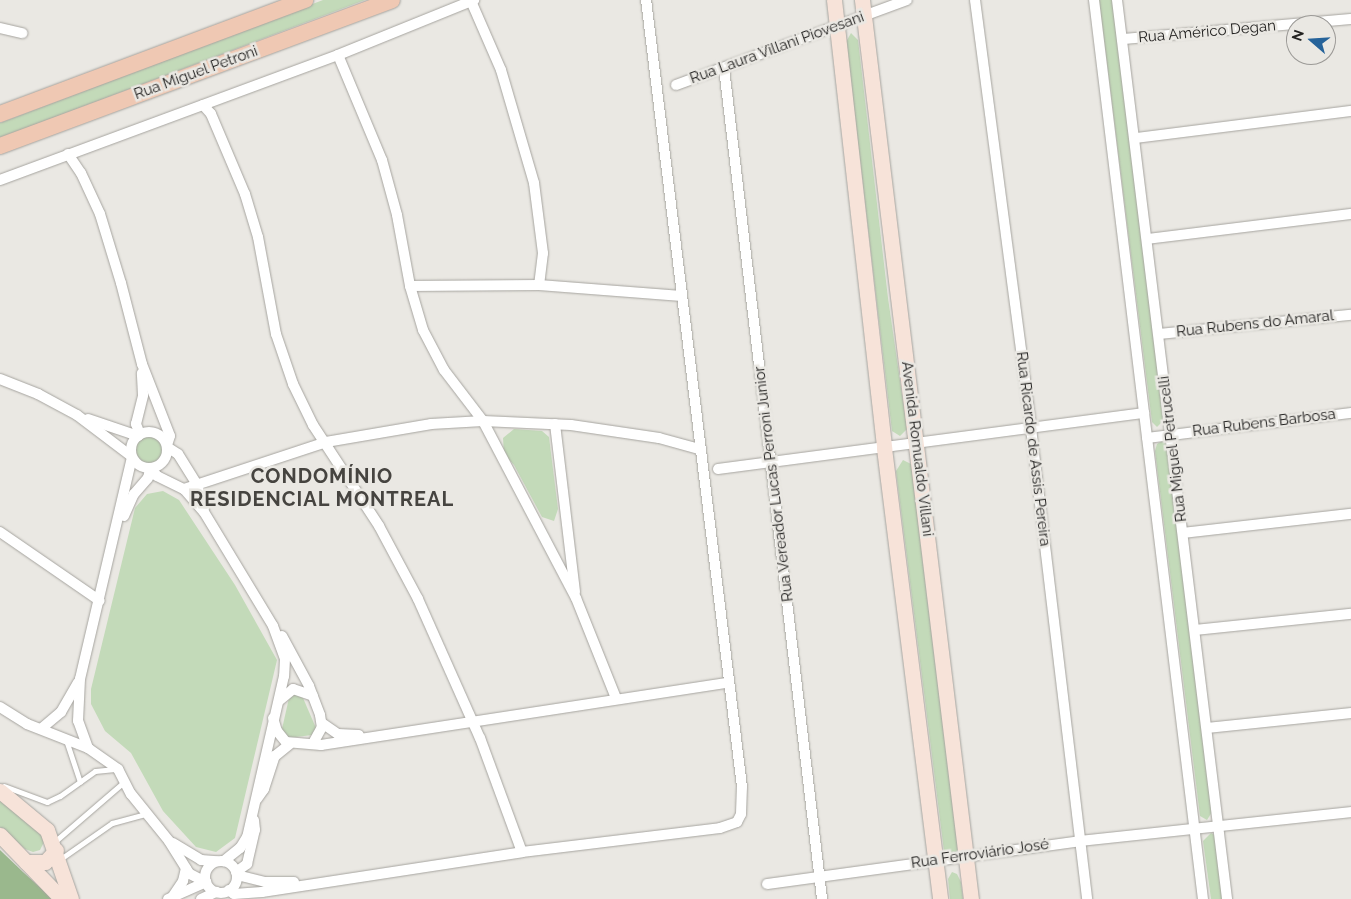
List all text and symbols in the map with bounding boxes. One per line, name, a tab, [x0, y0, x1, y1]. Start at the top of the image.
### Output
street label: Rua Laura Villani Piovesani	[687, 8, 867, 88]
north arrow	[1286, 15, 1336, 65]
street label: Rua Américo Degan	[1137, 17, 1277, 47]
text: N	[1288, 28, 1307, 43]
street label: Rua Miguel Petroni	[131, 42, 261, 104]
street label: Rua Rubens do Amaral	[1175, 307, 1335, 341]
street label: Rua Ricardo de Assis Pereira	[1012, 350, 1054, 548]
street label: Avenida Romualdo Villani	[897, 360, 937, 538]
street label: Rua Vereador Lucas Perroni Junior	[751, 365, 797, 603]
street label: Rua Miguel Petrucelli	[1155, 375, 1191, 523]
street label: Rua Rubens Barbosa	[1191, 405, 1337, 441]
district label: CONDOMÍNIO RESIDENCIAL MONTREAL	[187, 465, 457, 512]
street label: Rua Ferroviário José	[910, 835, 1050, 873]

